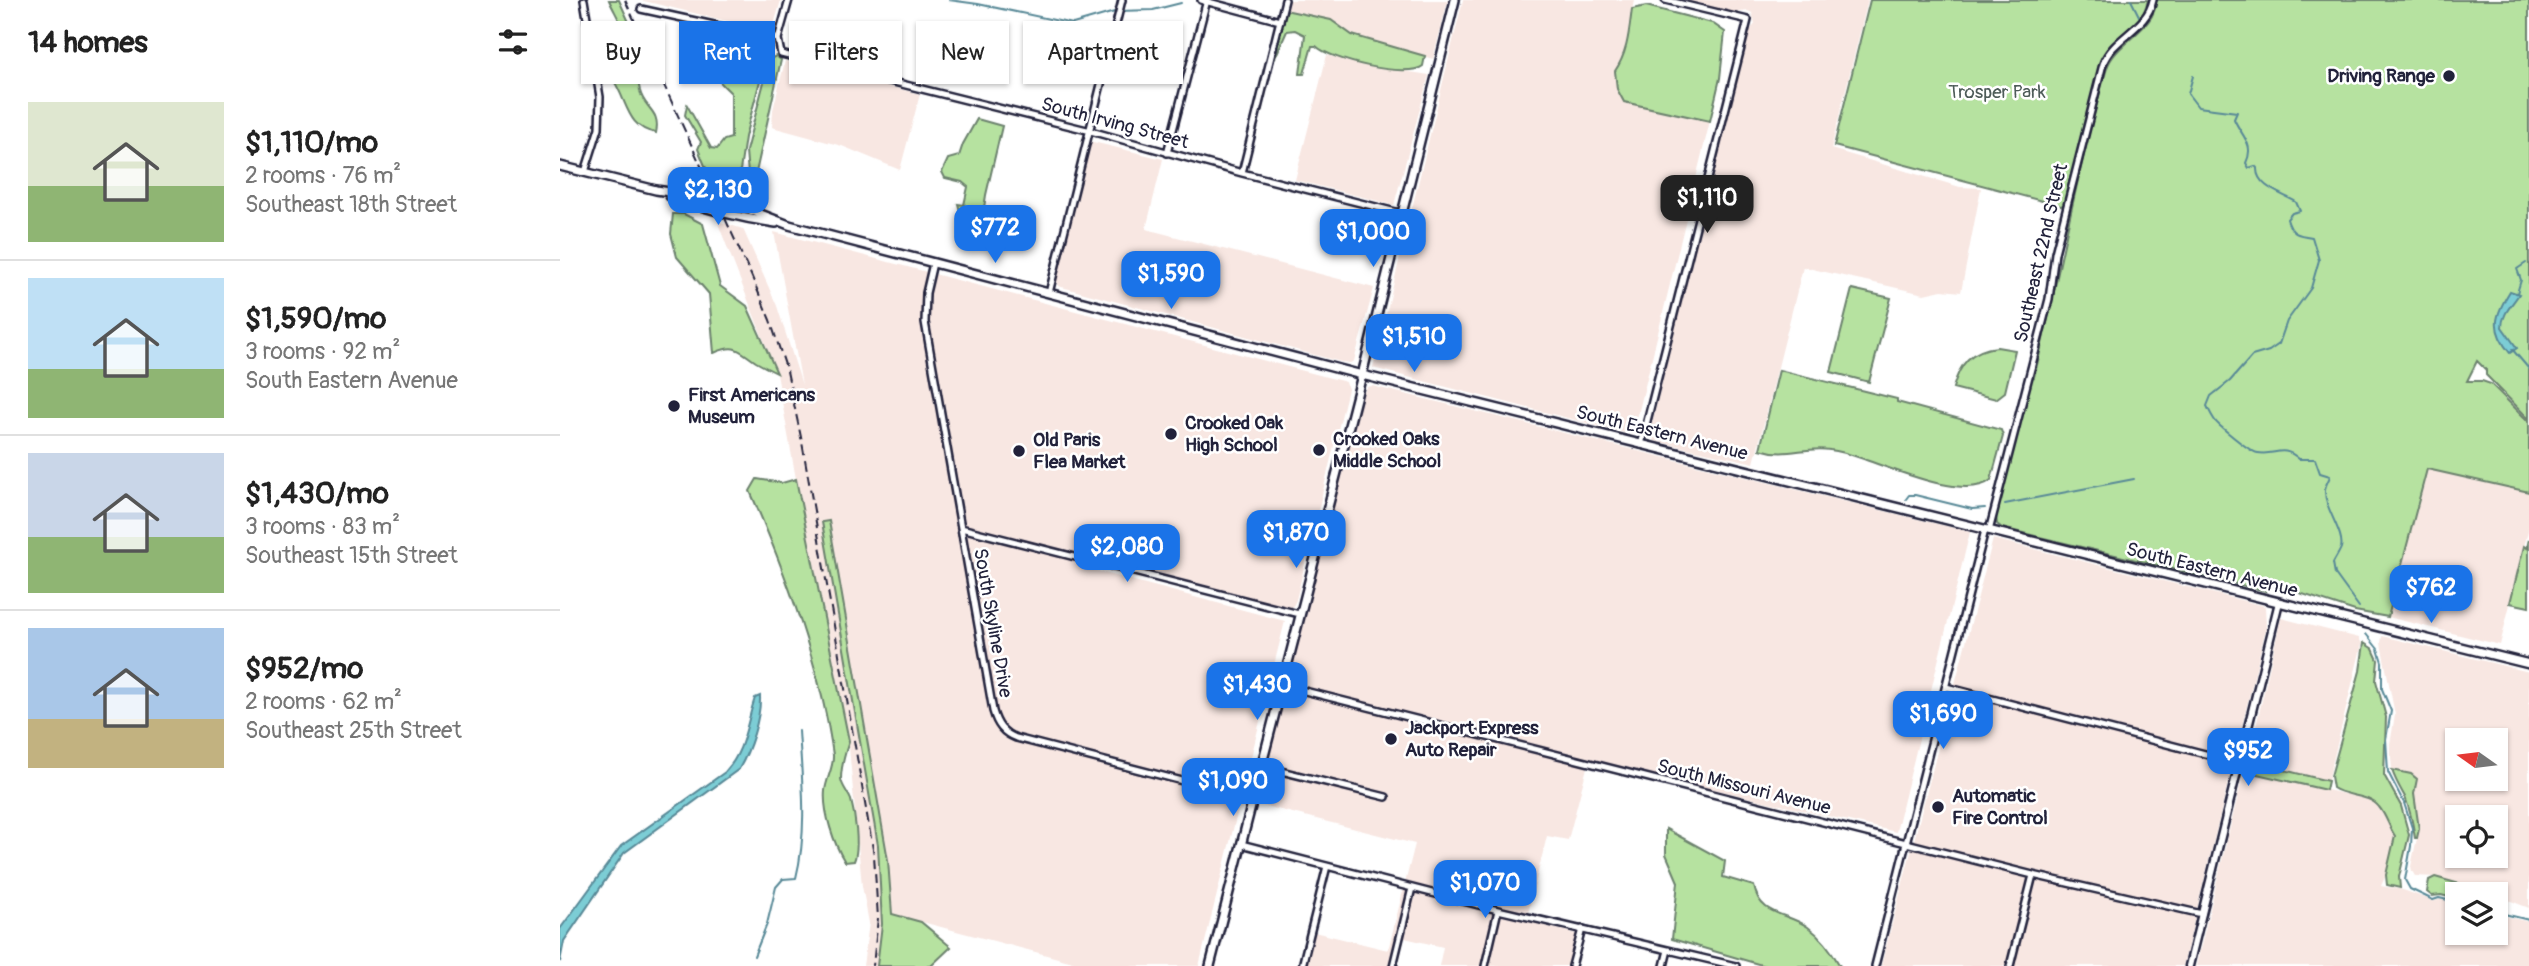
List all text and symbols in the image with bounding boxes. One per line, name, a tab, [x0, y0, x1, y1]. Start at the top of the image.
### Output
chip: Buy	[581, 21, 665, 84]
chip: Rent	[679, 21, 775, 84]
chip: Filters	[789, 21, 902, 84]
chip: New	[916, 21, 1009, 84]
chip: Apartment	[1023, 21, 1183, 84]
icon: filters	[494, 23, 532, 61]
text: 14 homes	[28, 24, 148, 61]
place label: Driving Range	[2327, 64, 2436, 88]
marker: Driving Range	[2441, 68, 2457, 84]
park label: Trosper Park	[1948, 80, 2046, 104]
street label: South Irving Street	[1039, 92, 1192, 154]
text: $1,110/mo	[245, 124, 378, 161]
icon: home	[84, 130, 168, 214]
text: 2 rooms · 76 m²	[245, 161, 401, 190]
street label: Southeast 22nd Street	[2009, 161, 2073, 345]
pin: $2,130	[661, 168, 775, 227]
text: $2,130	[684, 175, 752, 204]
pin: $1,110	[1650, 176, 1764, 235]
text: $1,110	[1677, 183, 1738, 212]
text: Southeast 18th Street	[245, 190, 457, 219]
pin: $772	[954, 205, 1036, 265]
pin: $1,000	[1316, 210, 1430, 269]
text: $772	[970, 213, 1020, 242]
text: $1,000	[1336, 217, 1410, 246]
pin: $1,590	[1114, 252, 1228, 311]
text: $1,590	[1137, 259, 1205, 288]
text: $1,590/mo	[245, 300, 386, 337]
icon: home	[84, 306, 168, 390]
pin: $1,510	[1357, 314, 1471, 374]
text: $1,510	[1382, 322, 1446, 351]
text: 3 rooms · 92 m²	[245, 337, 400, 366]
text: South Eastern Avenue	[245, 366, 458, 395]
place label: First Americans Museum	[688, 383, 816, 429]
marker: First Americans Museum	[666, 398, 682, 414]
street label: South Eastern Avenue	[1574, 400, 1751, 466]
place label: Crooked Oak High School	[1185, 411, 1284, 457]
marker: Crooked Oak High School	[1163, 426, 1179, 442]
place label: Crooked Oaks Middle School	[1333, 427, 1441, 473]
place label: Old Paris Flea Market	[1033, 428, 1127, 474]
marker: Crooked Oaks Middle School	[1311, 442, 1327, 458]
marker: Old Paris Flea Market	[1011, 443, 1027, 459]
text: $1,430/mo	[245, 475, 389, 512]
icon: home	[84, 481, 168, 565]
pin: $1,870	[1239, 510, 1353, 570]
text: 3 rooms · 83 m²	[245, 512, 400, 541]
text: $1,870	[1263, 518, 1329, 547]
pin: $2,080	[1070, 524, 1184, 584]
text: $2,080	[1090, 532, 1164, 561]
street label: South Eastern Avenue	[2124, 537, 2301, 603]
text: Southeast 15th Street	[245, 541, 458, 570]
street label: South Skyline Drive	[968, 546, 1018, 700]
pin: $762	[2390, 566, 2472, 625]
text: $762	[2406, 573, 2456, 602]
text: $952/mo	[245, 650, 363, 687]
icon: home	[84, 656, 168, 740]
pin: $1,430	[1200, 662, 1314, 722]
text: $1,430	[1222, 670, 1292, 699]
text: 2 rooms · 62 m²	[245, 687, 402, 716]
pin: $1,690	[1886, 692, 2000, 751]
text: $1,690	[1909, 699, 1977, 728]
text: Southeast 25th Street	[245, 716, 462, 745]
place label: Jackport Express Auto Repair	[1405, 716, 1539, 762]
pin: $952	[2207, 728, 2289, 788]
north arrow	[2445, 728, 2508, 791]
map controls	[2445, 728, 2508, 945]
marker: Jackport Express Auto Repair	[1383, 731, 1399, 747]
text: $952	[2223, 736, 2273, 765]
street label: South Missouri Avenue	[1655, 754, 1834, 820]
pin: $1,090	[1176, 758, 1290, 818]
text: $1,090	[1198, 766, 1268, 795]
place label: Automatic Fire Control	[1952, 784, 2048, 830]
marker: Automatic Fire Control	[1930, 799, 1946, 815]
button: locate	[2445, 805, 2508, 868]
pin: $1,070	[1428, 860, 1542, 920]
text: $1,070	[1450, 868, 1520, 897]
button: layers	[2445, 882, 2508, 945]

